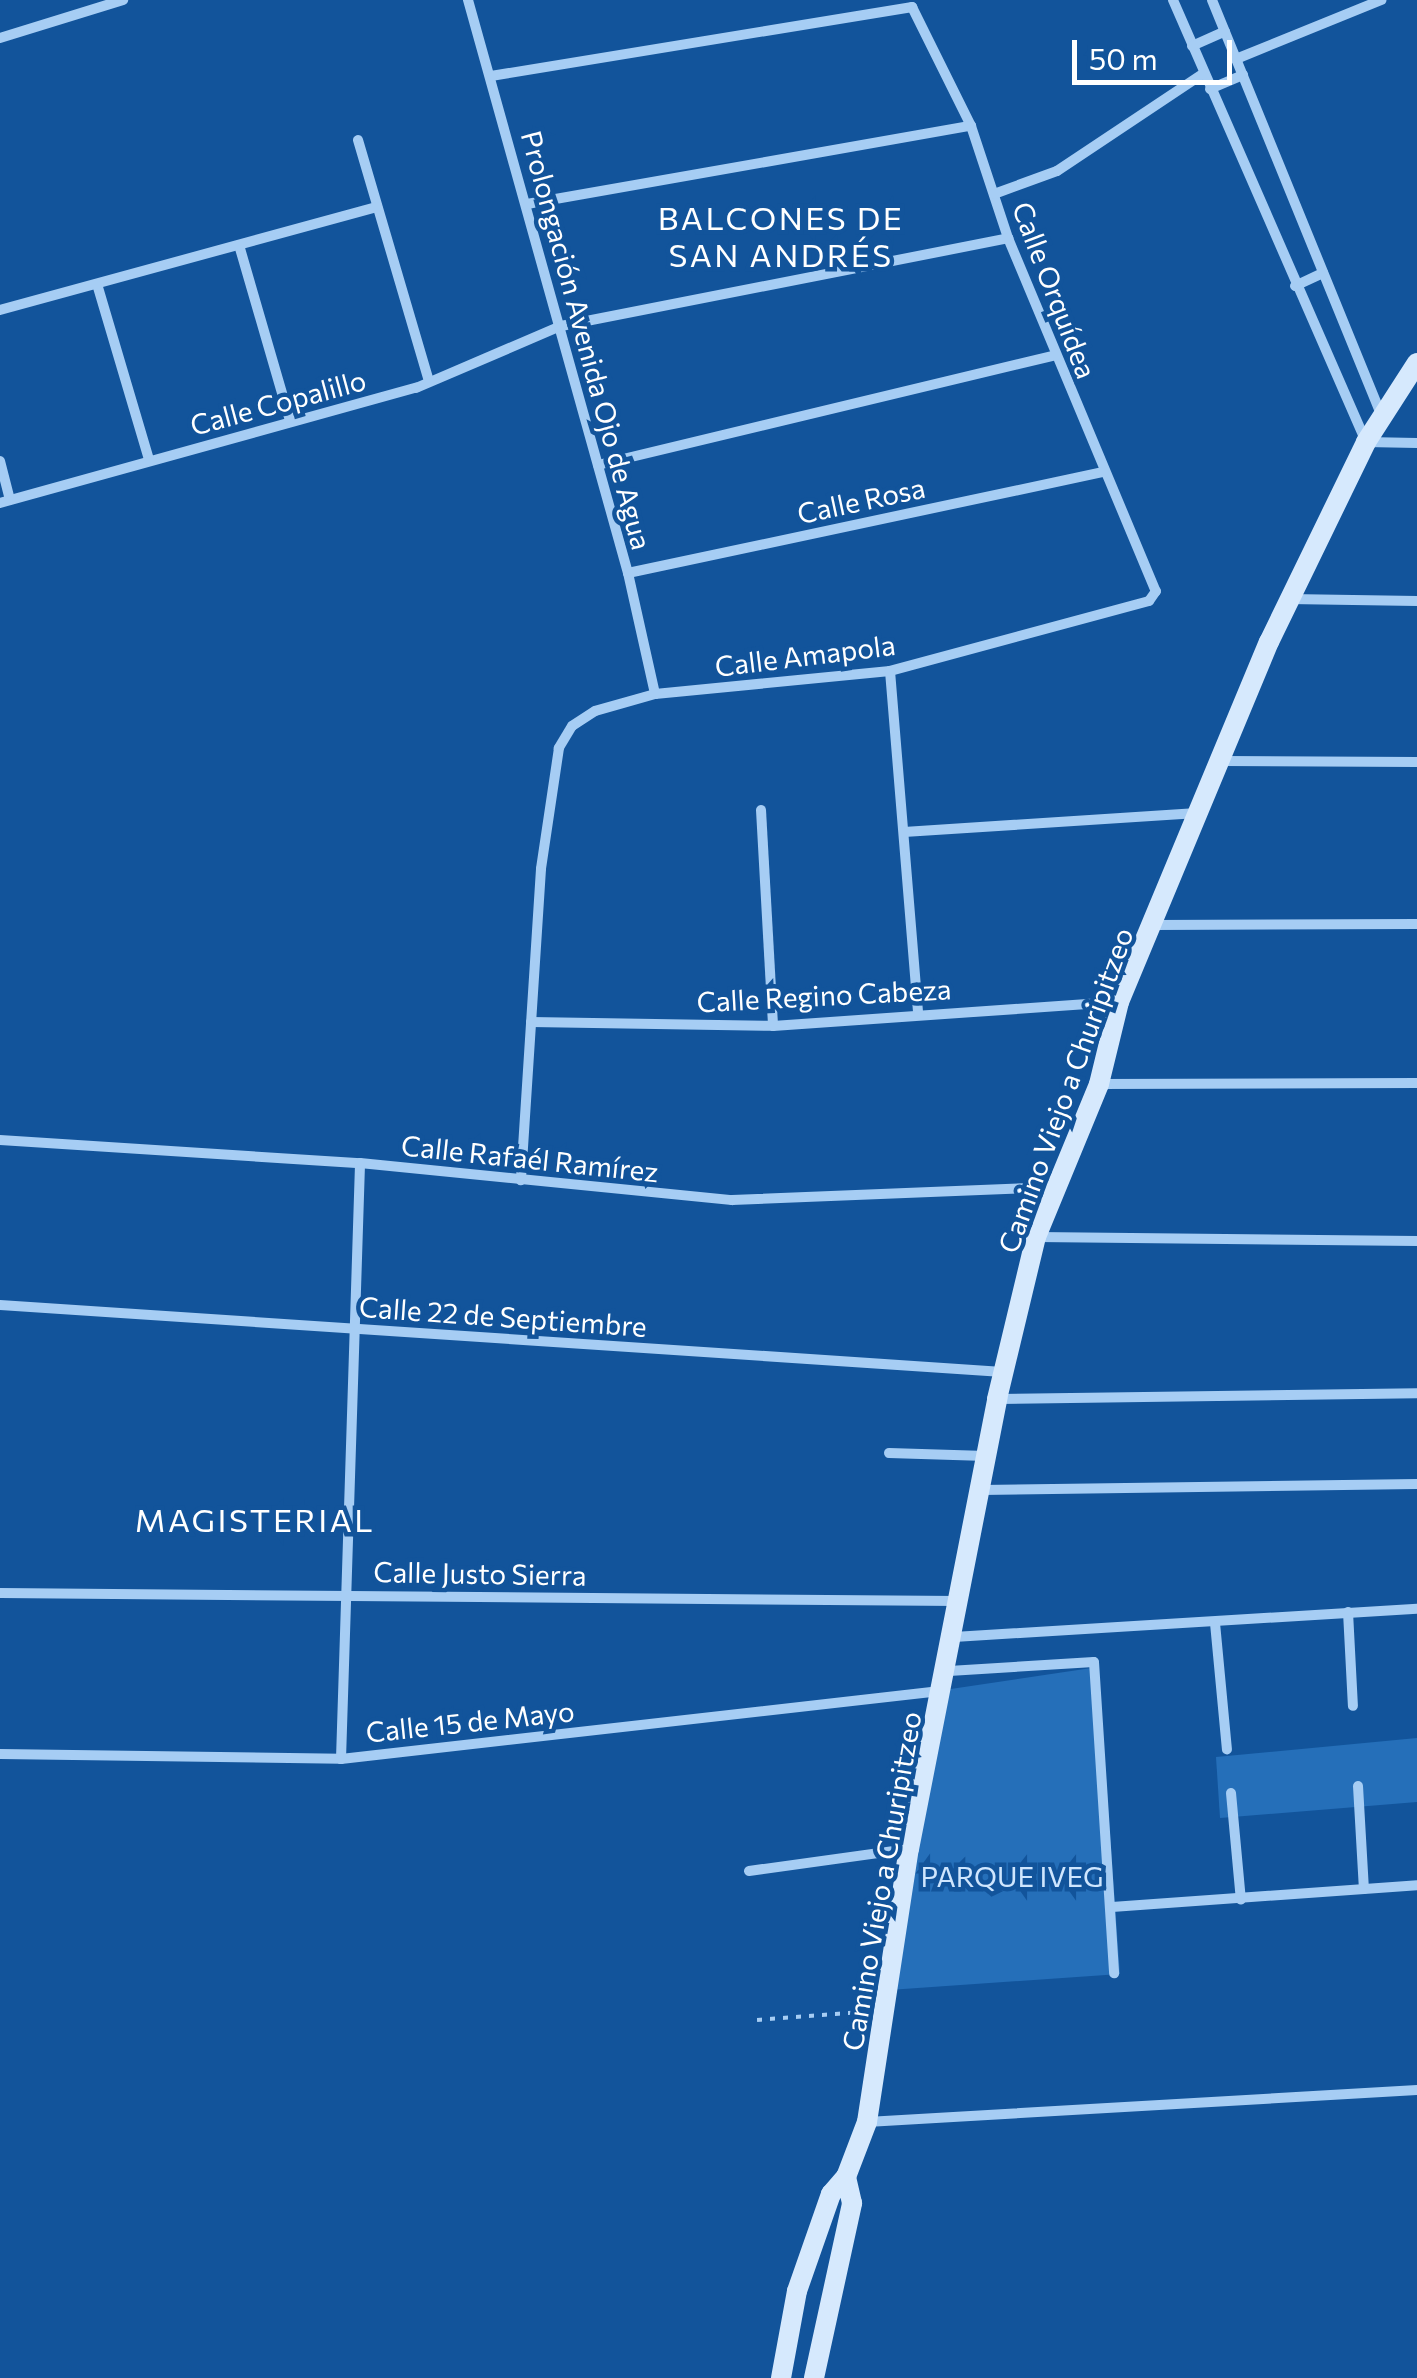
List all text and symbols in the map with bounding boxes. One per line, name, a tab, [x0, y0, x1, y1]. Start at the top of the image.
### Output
scale bar	[1077, 20, 1237, 82]
text: 50 m	[1089, 39, 1158, 76]
street label: Prolongación Avenida Ojo de Agua	[515, 127, 659, 553]
street label: Calle Orquídea	[1006, 197, 1104, 383]
district label: BALCONES DE SAN ANDRÉS	[658, 199, 904, 274]
street label: Calle Copalillo	[186, 362, 370, 442]
street label: Calle Rosa	[794, 470, 928, 530]
street label: Calle Amapola	[713, 627, 897, 683]
street label: Camino Viejo a Churipitzeo	[990, 923, 1140, 1257]
street label: Calle Regino Cabeza	[696, 972, 952, 1018]
street label: Calle Rafaél Ramírez	[400, 1128, 660, 1188]
street label: Calle 22 de Septiembre	[358, 1289, 648, 1343]
district label: MAGISTERIAL	[135, 1500, 375, 1538]
street label: Calle Justo Sierra	[373, 1554, 587, 1592]
street label: Calle 15 de Mayo	[364, 1693, 576, 1749]
street label: Camino Viejo a Churipitzeo	[835, 1709, 927, 2053]
park label: PARQUE IVEG	[920, 1859, 1104, 1893]

